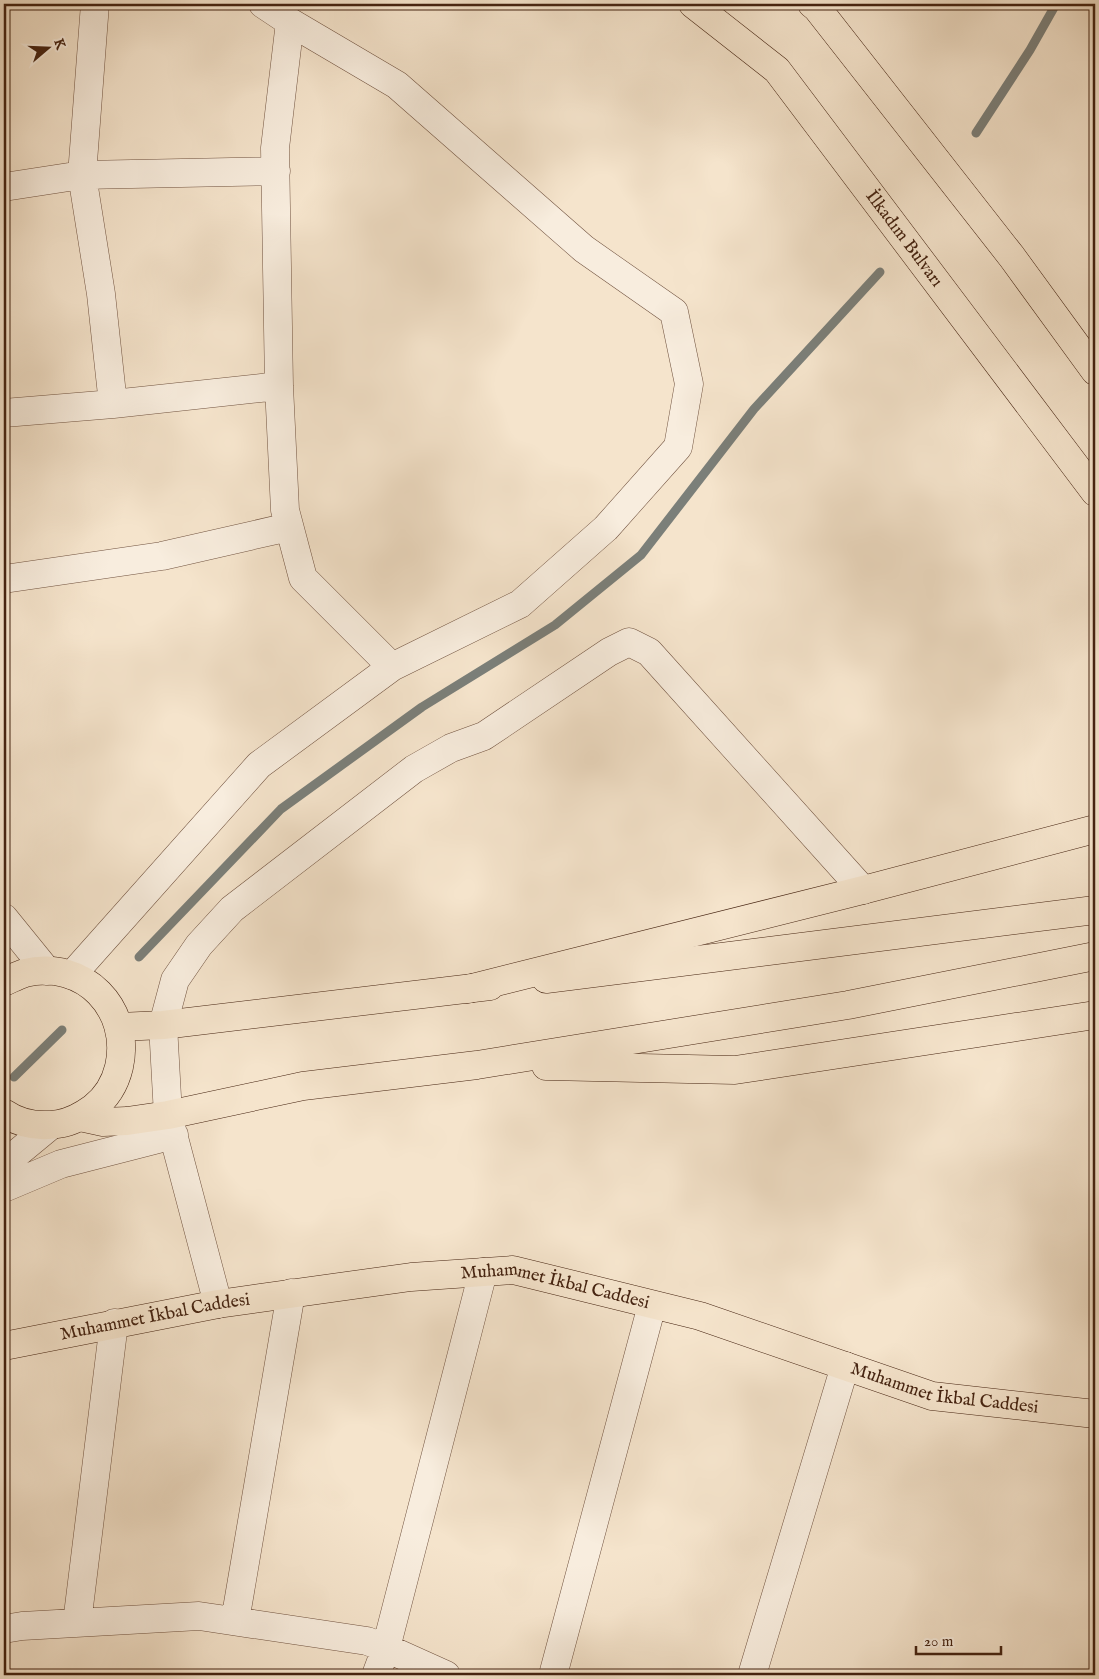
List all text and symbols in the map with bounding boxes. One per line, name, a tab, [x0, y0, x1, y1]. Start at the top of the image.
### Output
north arrow	[22, 22, 72, 72]
text: K	[49, 36, 70, 53]
street label: İlkadım Bulvarı	[860, 185, 948, 292]
street label: Muhammet İkbal Caddesi	[460, 1258, 652, 1315]
street label: Muhammet İkbal Caddesi	[58, 1288, 252, 1346]
street label: Muhammet İkbal Caddesi	[847, 1357, 1040, 1419]
scale bar	[916, 1624, 1002, 1656]
text: 20 m	[924, 1632, 954, 1651]

